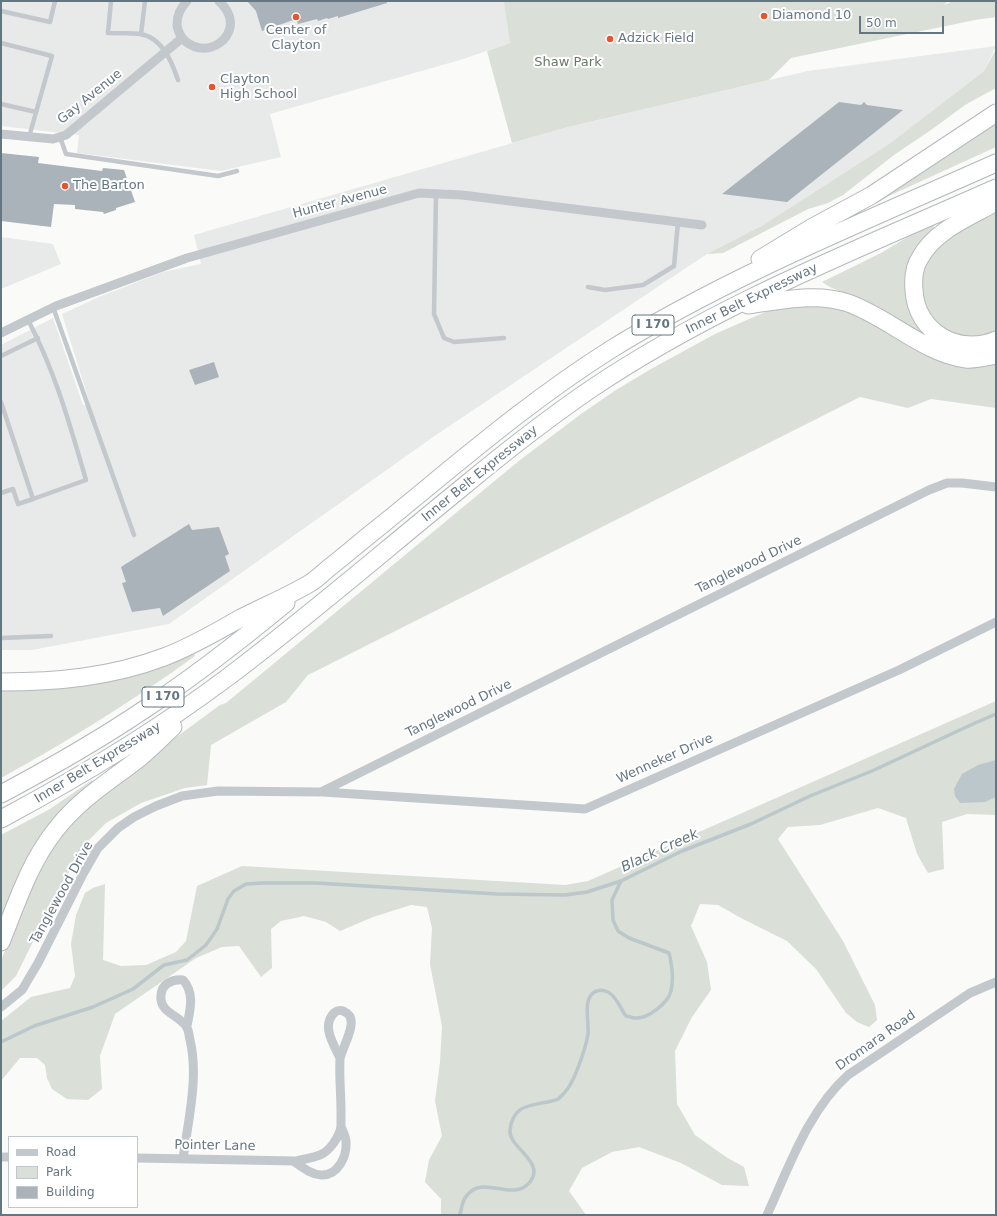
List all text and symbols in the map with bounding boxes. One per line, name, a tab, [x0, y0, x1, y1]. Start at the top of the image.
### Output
place label: Diamond 10	[772, 8, 851, 24]
scale bar	[861, 8, 946, 34]
marker: Diamond 10	[759, 11, 769, 21]
marker: Center of Clayton	[291, 12, 301, 22]
text: 50 m	[866, 16, 897, 30]
place label: Center of Clayton	[266, 23, 326, 54]
place label: Adzick Field	[618, 31, 694, 47]
marker: Adzick Field	[605, 34, 615, 44]
park label: Shaw Park	[534, 55, 602, 71]
street label: Gay Avenue	[55, 66, 125, 128]
place label: Clayton High School	[220, 72, 297, 103]
marker: Clayton High School	[207, 82, 217, 92]
place label: The Barton	[73, 178, 145, 194]
marker: The Barton	[60, 181, 70, 191]
street label: Hunter Avenue	[291, 182, 389, 222]
street label: Inner Belt Expressway	[684, 260, 820, 338]
road number: I 170	[632, 315, 674, 335]
street label: Inner Belt Expressway	[419, 422, 541, 526]
street label: Tanglewood Drive	[694, 533, 804, 597]
street label: Tanglewood Drive	[404, 677, 514, 741]
road number: I 170	[142, 687, 184, 707]
street label: Inner Belt Expressway	[32, 719, 164, 807]
street label: Wenneker Drive	[614, 731, 716, 787]
water label: Black Creek	[619, 826, 701, 876]
street label: Tanglewood Drive	[27, 839, 97, 947]
street label: Dromara Road	[833, 1008, 919, 1074]
legend	[8, 1136, 138, 1208]
street label: Pointer Lane	[174, 1137, 256, 1155]
text: Road	[46, 1145, 76, 1159]
text: Park	[46, 1165, 72, 1179]
text: Building	[46, 1185, 95, 1199]

